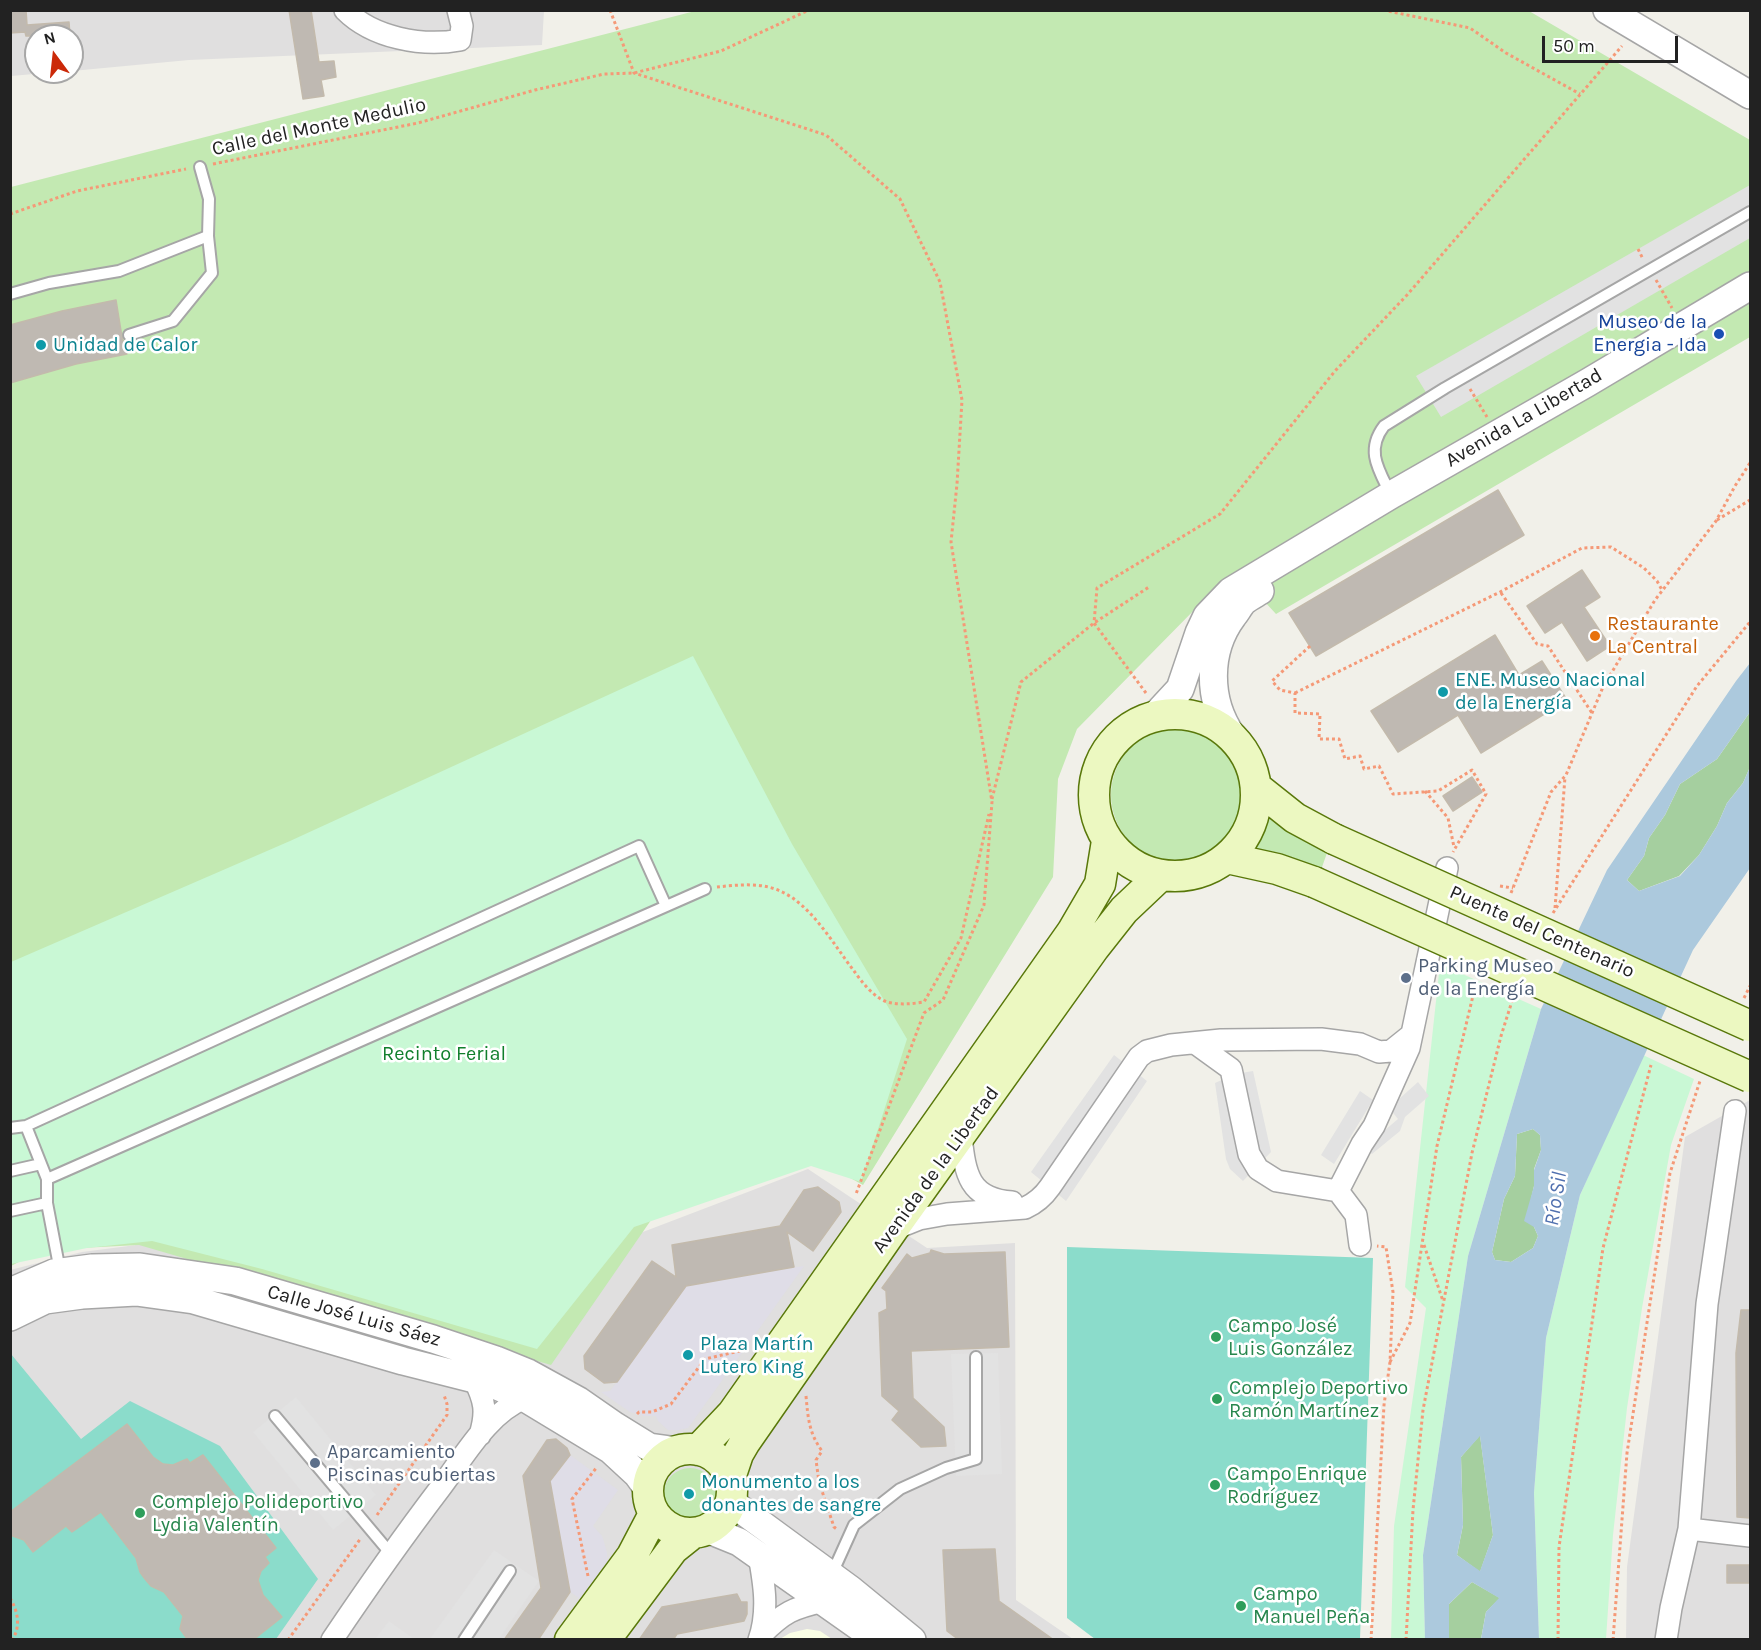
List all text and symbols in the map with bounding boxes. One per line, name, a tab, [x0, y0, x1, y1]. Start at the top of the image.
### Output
north arrow	[24, 24, 84, 84]
scale bar	[1545, 24, 1682, 62]
text: N	[42, 27, 58, 49]
text: 50 m	[1553, 35, 1595, 57]
street label: Calle del Monte Medulio	[210, 93, 428, 161]
place label: Museo de la Energia - Ida	[1593, 310, 1707, 357]
marker: Museo de la Energia - Ida	[1712, 327, 1726, 341]
place label: Unidad de Calor	[53, 333, 197, 357]
marker: Unidad de Calor	[34, 338, 48, 352]
street label: Avenida La Libertad	[1441, 363, 1607, 473]
place label: Restaurante La Central	[1607, 612, 1719, 659]
marker: Restaurante La Central	[1588, 629, 1602, 643]
place label: ENE. Museo Nacional de la Energía	[1455, 668, 1646, 715]
marker: ENE. Museo Nacional de la Energía	[1436, 685, 1450, 699]
street label: Puente del Centenario	[1446, 880, 1638, 984]
place label: Parking Museo de la Energía	[1418, 954, 1553, 1001]
marker: Parking Museo de la Energía	[1399, 971, 1413, 985]
park label: Recinto Ferial	[382, 1042, 506, 1066]
street label: Avenida de la Libertad	[867, 1082, 1005, 1258]
water label: Río Sil	[1539, 1170, 1573, 1228]
street label: Calle José Luis Sáez	[264, 1280, 444, 1352]
place label: Campo José Luis González	[1228, 1314, 1352, 1361]
marker: Campo José Luis González	[1209, 1330, 1223, 1344]
place label: Plaza Martín Lutero King	[700, 1332, 814, 1379]
marker: Plaza Martín Lutero King	[681, 1348, 695, 1362]
place label: Complejo Deportivo Ramón Martínez	[1229, 1376, 1408, 1423]
marker: Complejo Deportivo Ramón Martínez	[1210, 1392, 1224, 1406]
place label: Aparcamiento Piscinas cubiertas	[327, 1440, 496, 1487]
marker: Aparcamiento Piscinas cubiertas	[308, 1456, 322, 1470]
place label: Campo Enrique Rodríguez	[1227, 1462, 1367, 1509]
place label: Monumento a los donantes de sangre	[701, 1470, 881, 1517]
marker: Campo Enrique Rodríguez	[1208, 1478, 1222, 1492]
marker: Monumento a los donantes de sangre	[682, 1487, 696, 1501]
place label: Complejo Polideportivo Lydia Valentín	[152, 1490, 363, 1537]
marker: Complejo Polideportivo Lydia Valentín	[133, 1506, 147, 1520]
place label: Campo Manuel Peña	[1253, 1582, 1370, 1629]
marker: Campo Manuel Peña	[1234, 1599, 1248, 1613]

